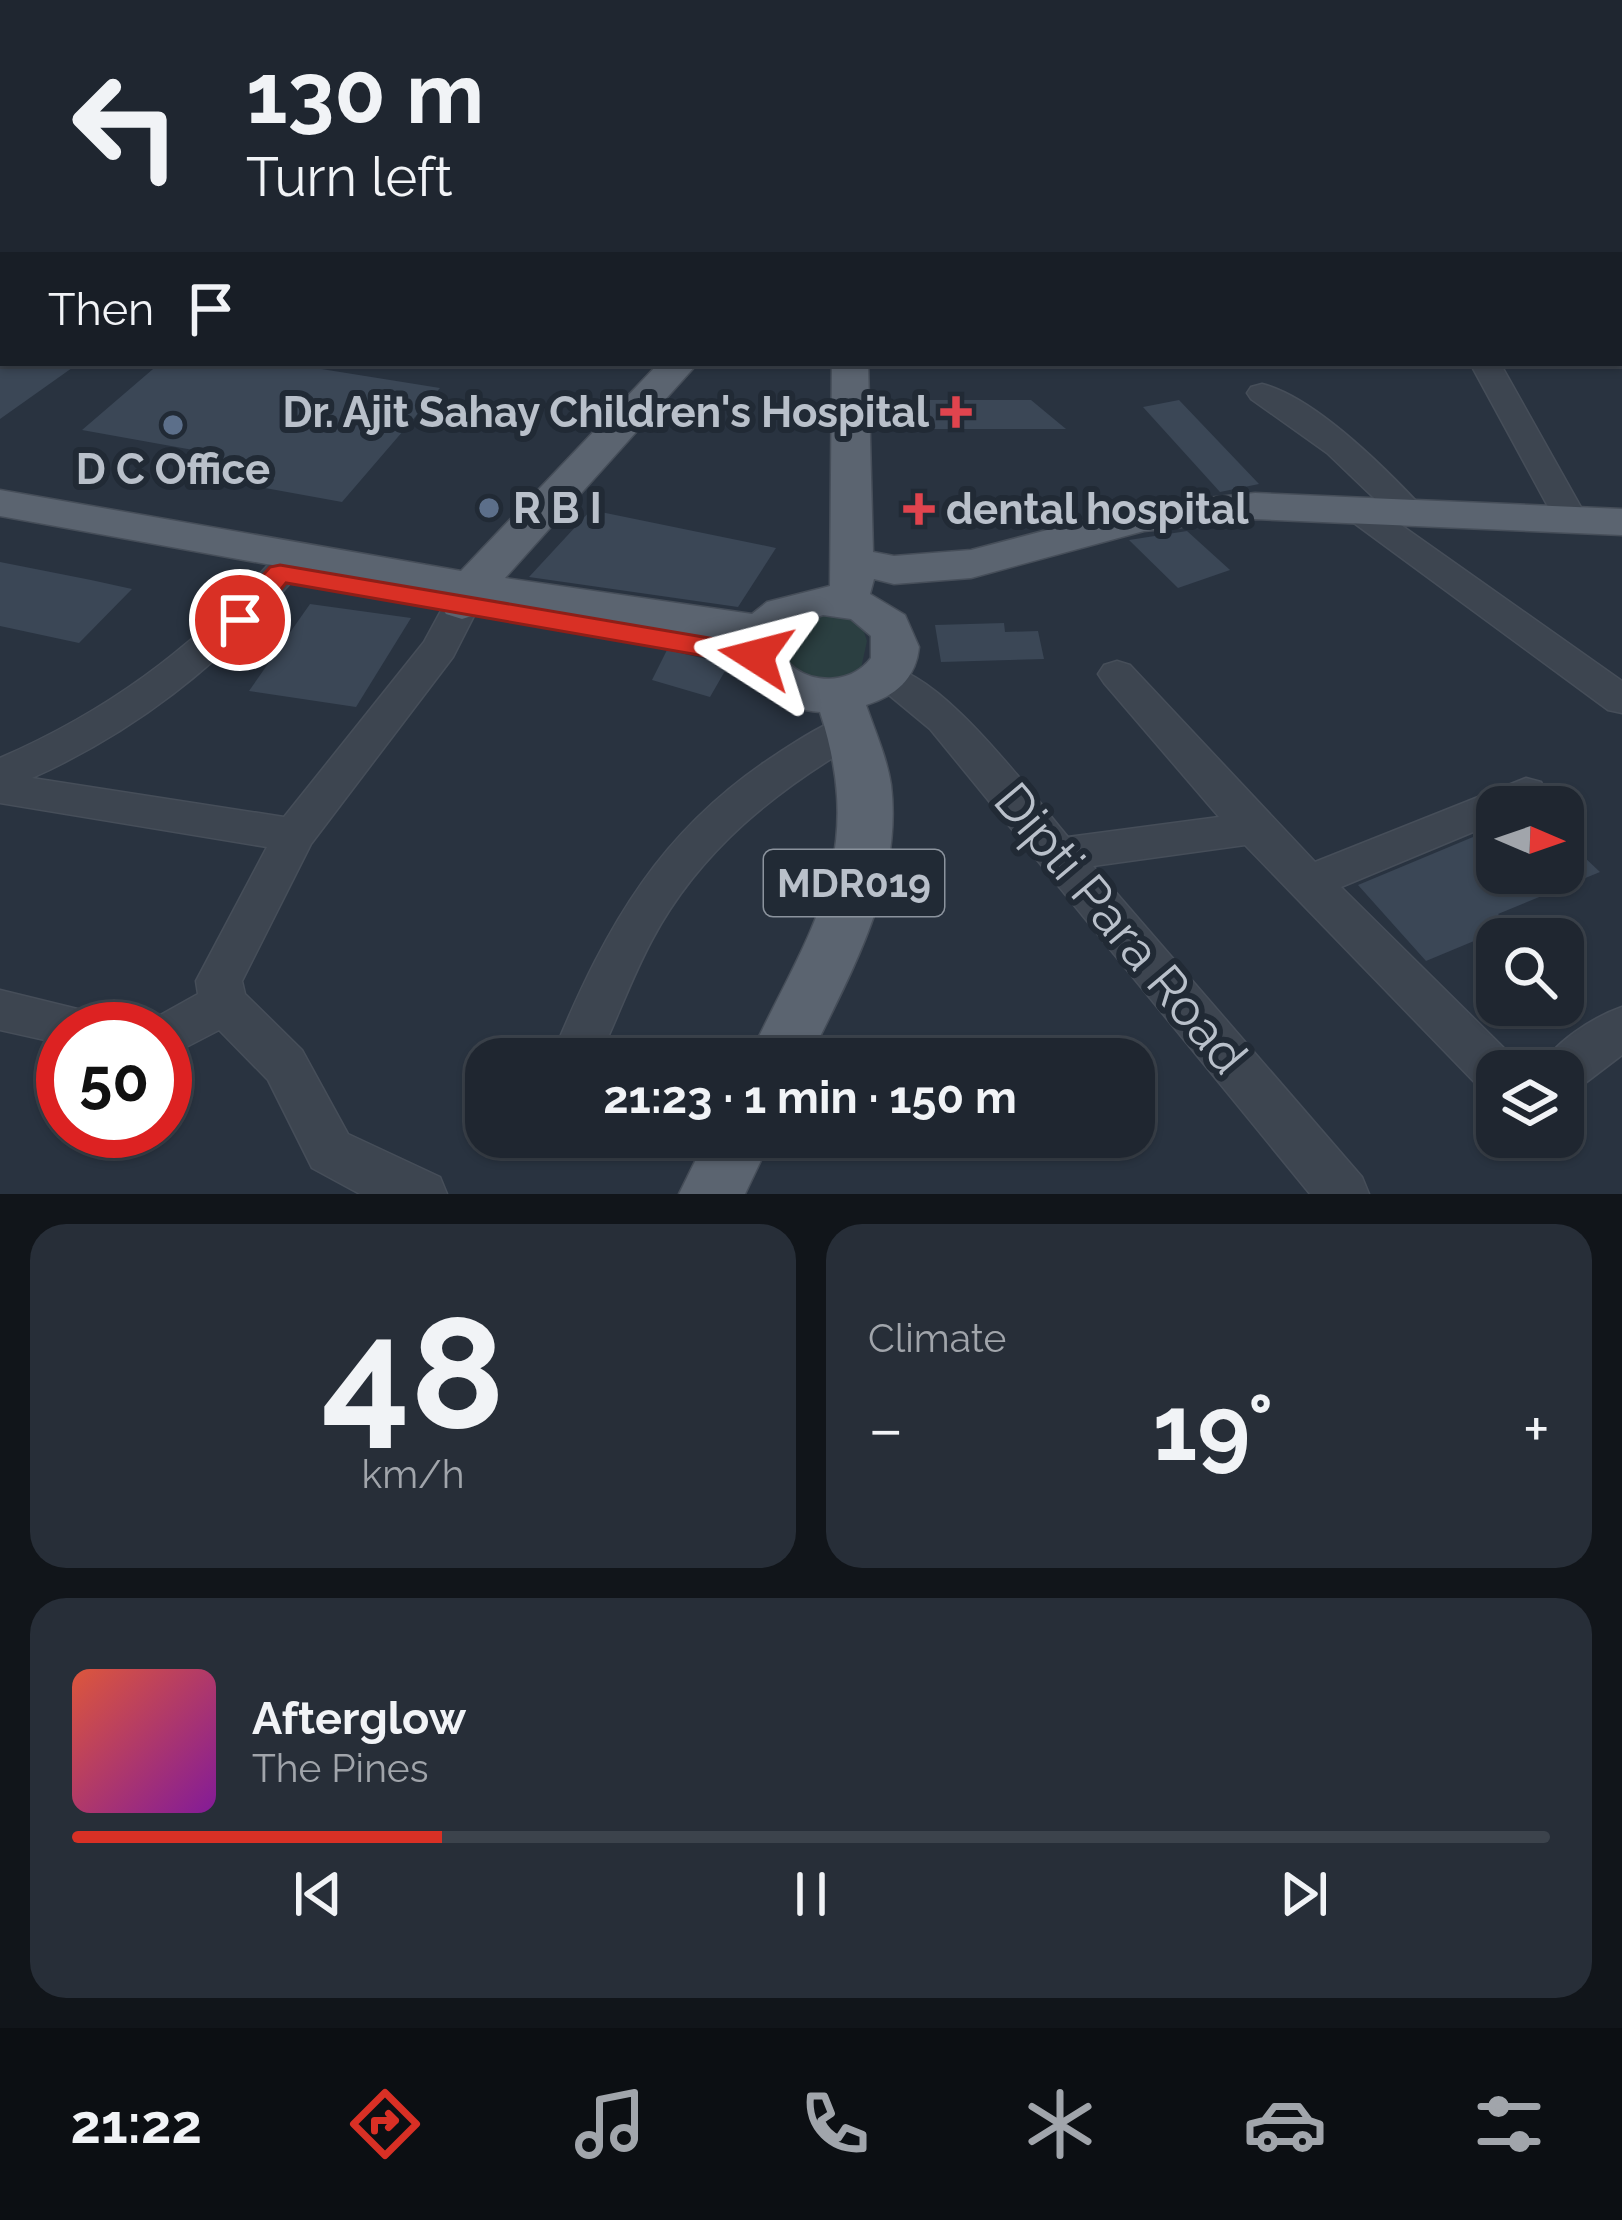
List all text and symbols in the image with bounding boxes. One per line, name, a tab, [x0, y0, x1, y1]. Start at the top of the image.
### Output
text: 130 m	[246, 44, 484, 143]
icon: left	[48, 48, 204, 204]
text: Turn left	[246, 145, 453, 209]
icon: arrive	[178, 276, 244, 342]
text: Then	[48, 283, 154, 336]
place label: Dr. Ajit Sahay Children's Hospital	[282, 388, 930, 437]
marker: Dr. Ajit Sahay Children's Hospital	[940, 396, 972, 428]
marker: D C Office	[160, 412, 186, 438]
place label: D C Office	[76, 445, 270, 494]
place label: R B I	[513, 484, 602, 533]
place label: dental hospital	[946, 485, 1249, 534]
marker: dental hospital	[903, 493, 935, 525]
marker: R B I	[476, 495, 502, 521]
pin	[189, 569, 291, 671]
icon: arrive	[207, 587, 273, 653]
position arrow	[693, 593, 819, 719]
street label: Dipti Para Road	[982, 771, 1260, 1085]
north arrow	[1476, 786, 1584, 894]
map controls	[1476, 786, 1584, 1158]
road number: MDR019	[764, 850, 944, 916]
button: search	[1476, 918, 1584, 1026]
speed limit sign: 50	[36, 1002, 192, 1158]
button: layers	[1476, 1050, 1584, 1158]
text: 21:23 · 1 min · 150 m	[603, 1071, 1017, 1124]
text: 48	[321, 1281, 505, 1465]
text: Climate	[868, 1315, 1006, 1361]
text: 19°	[1153, 1375, 1273, 1481]
text: −	[868, 1390, 904, 1467]
text: +	[1523, 1390, 1550, 1467]
text: km/h	[362, 1451, 464, 1497]
text: Afterglow	[252, 1692, 466, 1745]
text: The Pines	[252, 1745, 429, 1791]
icon: previous	[285, 1861, 351, 1927]
icon: pause	[778, 1861, 844, 1927]
icon: next	[1271, 1861, 1337, 1927]
icon: directions	[343, 2082, 427, 2166]
icon: music	[568, 2082, 652, 2166]
icon: phone	[793, 2082, 877, 2166]
icon: climate	[1018, 2082, 1102, 2166]
icon: car	[1243, 2082, 1327, 2166]
icon: filters	[1467, 2082, 1551, 2166]
text: 21:22	[70, 2092, 202, 2156]

